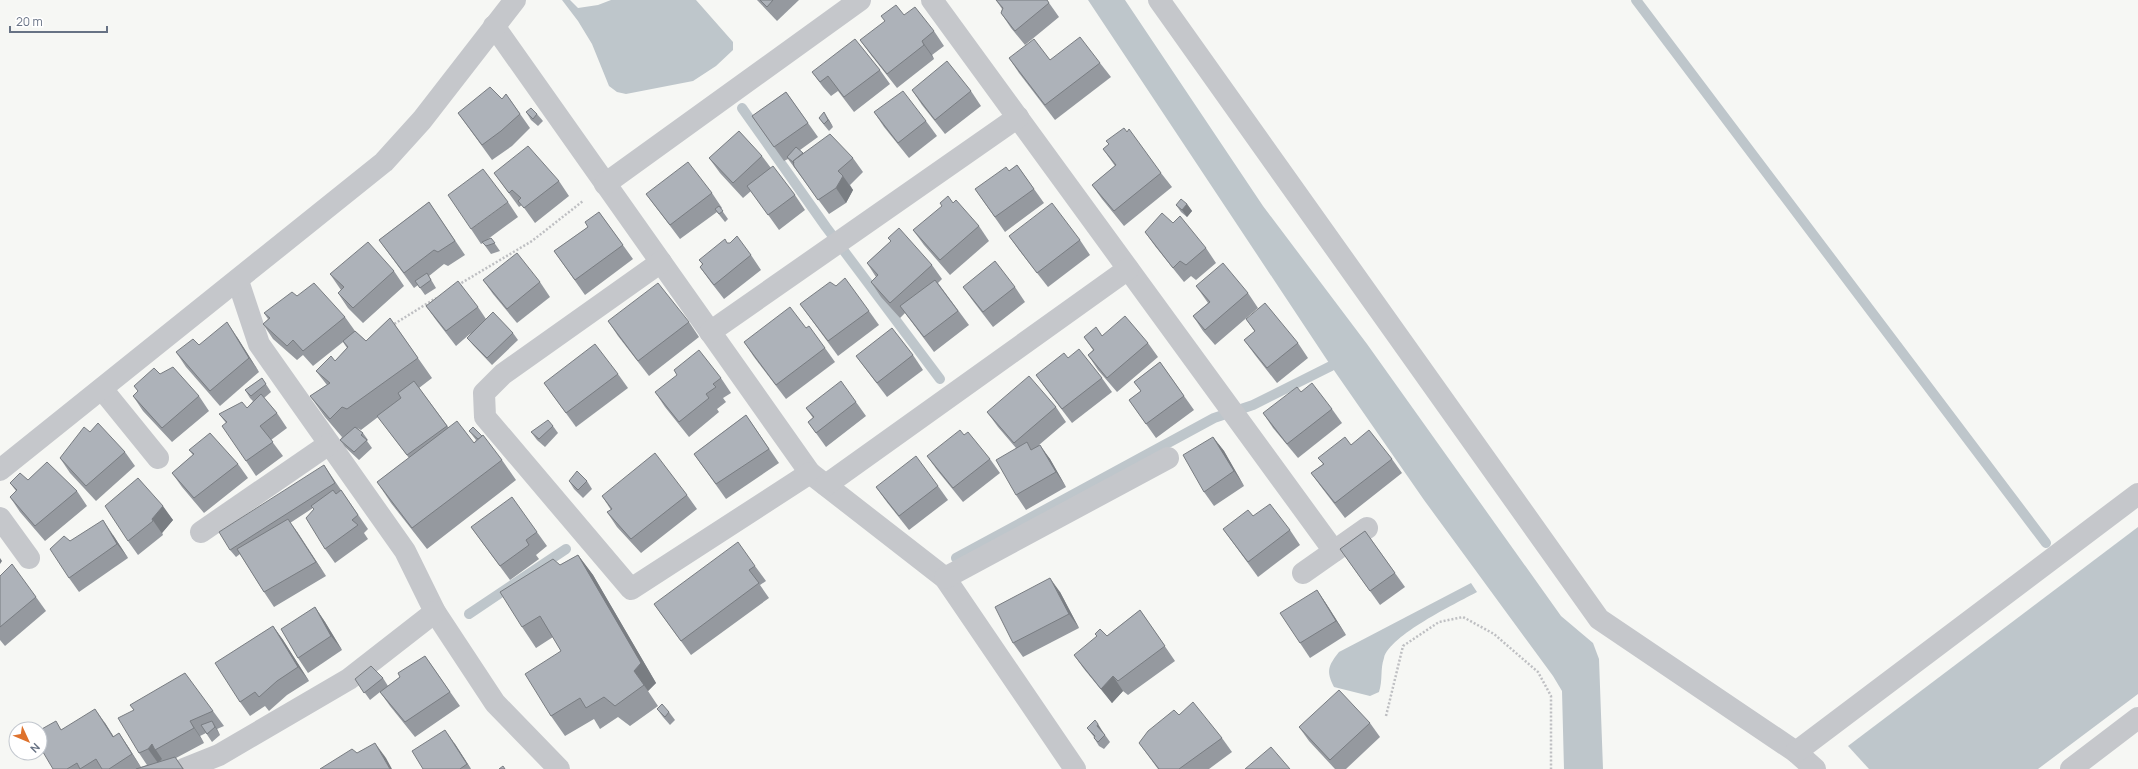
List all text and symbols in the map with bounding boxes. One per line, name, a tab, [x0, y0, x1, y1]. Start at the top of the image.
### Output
scale bar	[10, 8, 107, 34]
text: 20 m	[16, 13, 43, 30]
north arrow	[8, 721, 48, 761]
text: N	[27, 740, 44, 756]

